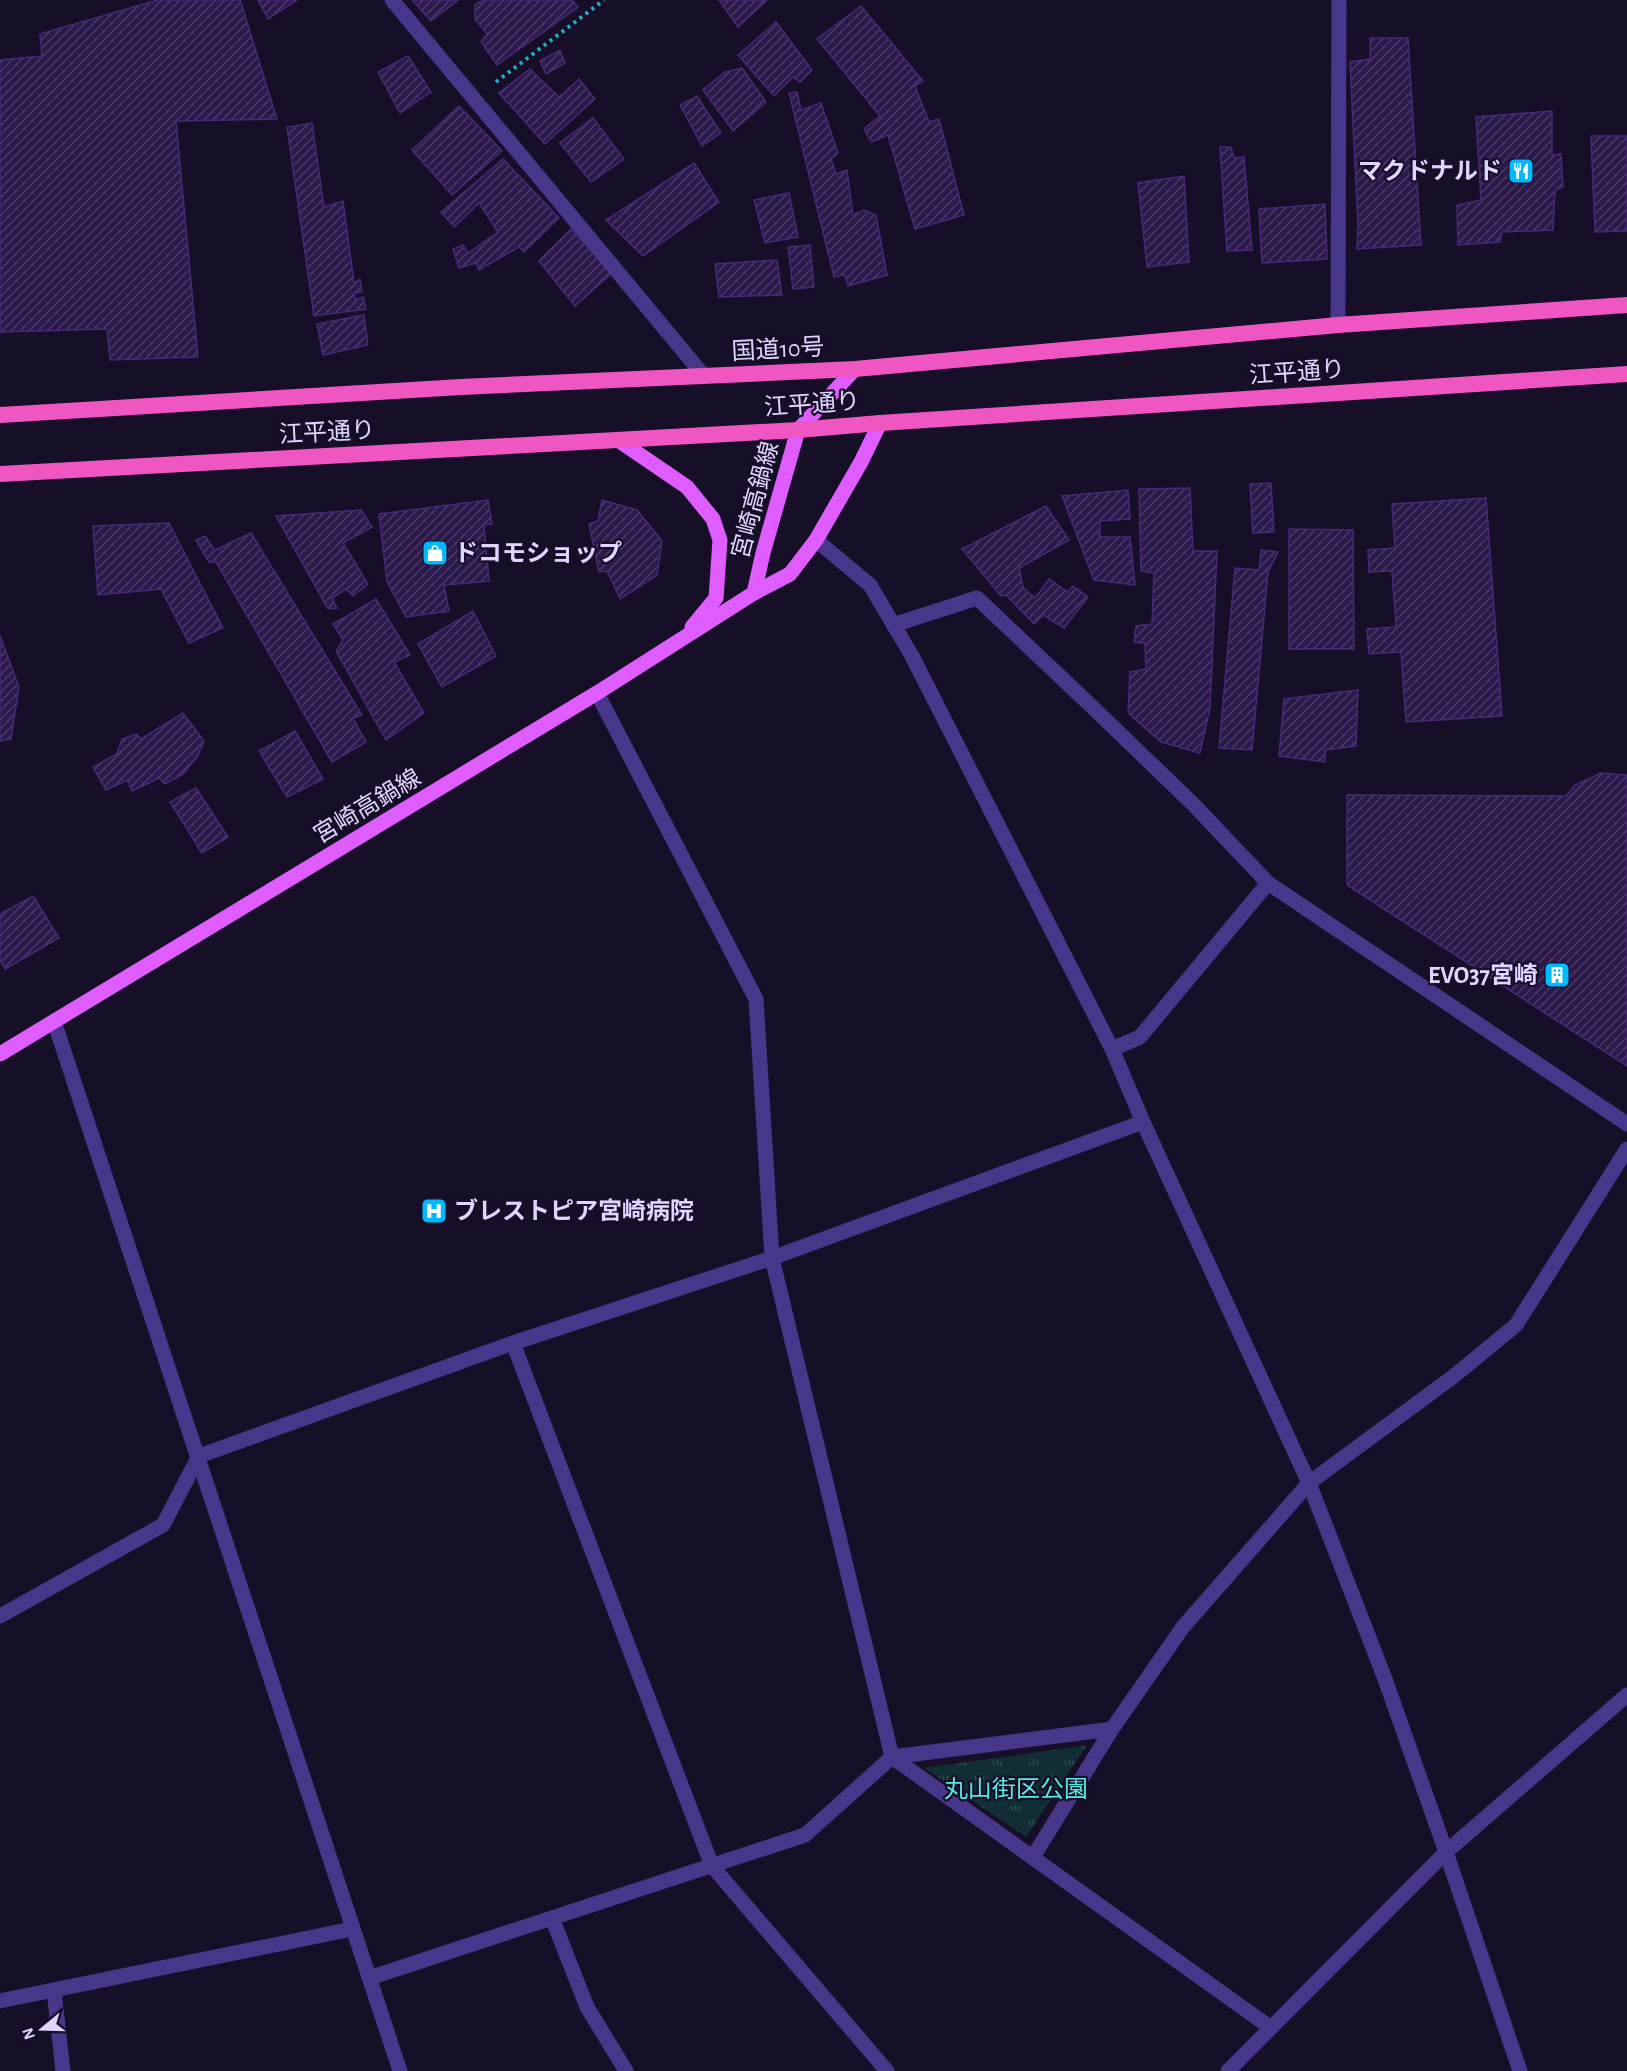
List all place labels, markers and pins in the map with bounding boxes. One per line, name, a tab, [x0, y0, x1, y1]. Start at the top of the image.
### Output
restaurant icon: マクドナルド	[1506, 156, 1536, 186]
place label: マクドナルド	[1358, 159, 1502, 184]
shop icon: ドコモショップ	[420, 538, 450, 568]
place label: ドコモショップ	[454, 540, 622, 566]
building icon: EVO37宮崎	[1542, 960, 1572, 990]
place label: EVO37宮崎	[1428, 962, 1538, 988]
hospital icon: ブレストピア宮崎病院	[419, 1196, 449, 1226]
place label: ブレストピア宮崎病院	[454, 1198, 694, 1224]

